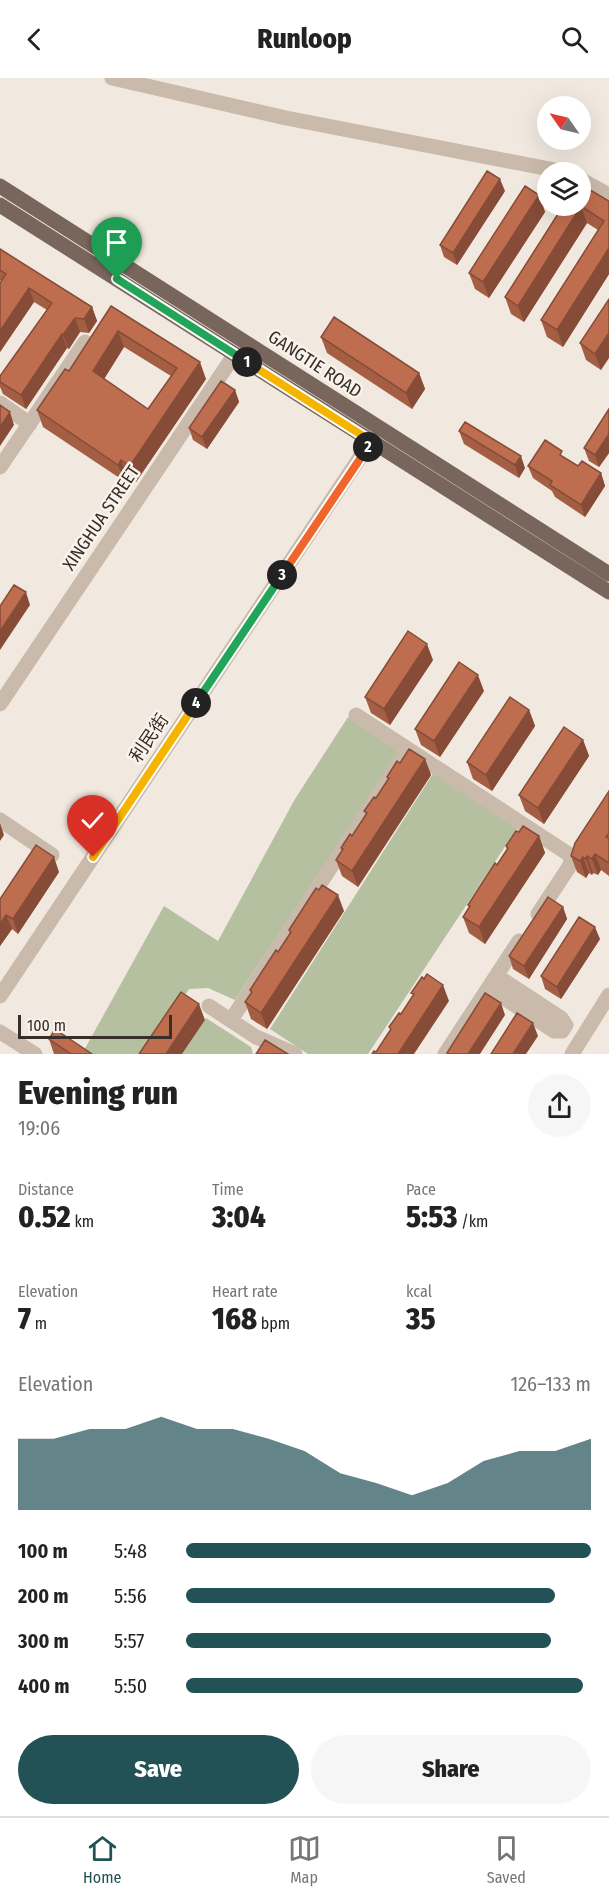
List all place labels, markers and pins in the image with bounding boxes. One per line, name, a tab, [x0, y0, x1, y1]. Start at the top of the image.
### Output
pin	[91, 217, 142, 279]
pin: 1	[232, 347, 262, 377]
pin: 2	[353, 432, 383, 462]
pin: 3	[267, 560, 297, 590]
pin: 4	[181, 688, 211, 718]
pin	[67, 795, 118, 857]

